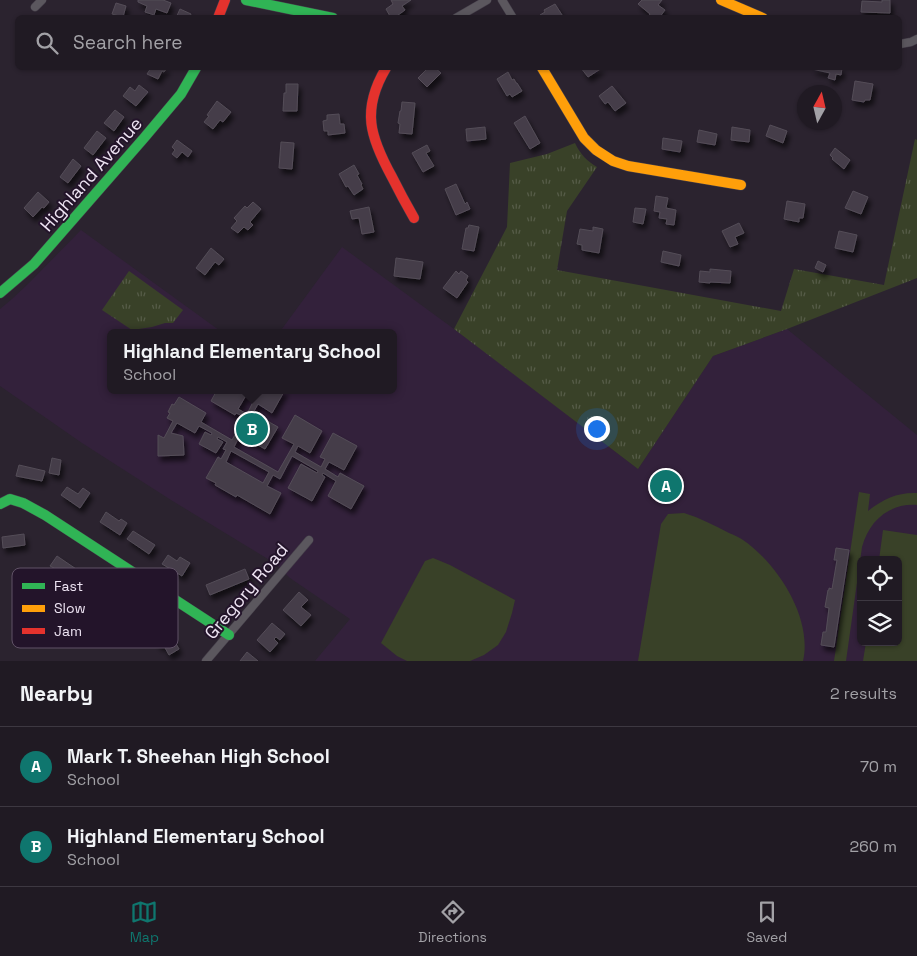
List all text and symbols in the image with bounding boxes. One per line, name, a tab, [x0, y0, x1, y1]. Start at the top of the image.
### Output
search box	[15, 15, 902, 70]
icon: search	[33, 29, 61, 57]
text: Search here	[73, 30, 183, 55]
north arrow	[797, 85, 842, 130]
street label: Highland Avenue	[35, 112, 147, 236]
popup	[107, 329, 397, 394]
text: Highland Elementary School	[123, 339, 381, 364]
text: School	[123, 364, 176, 385]
pin: B	[236, 410, 268, 448]
your location	[584, 416, 610, 442]
pin: A	[650, 467, 682, 505]
street label: Gregory Road	[199, 538, 293, 644]
map controls	[857, 556, 902, 646]
button: locate	[857, 556, 902, 601]
legend	[12, 568, 178, 648]
text: Fast	[54, 577, 83, 595]
text: Slow	[54, 599, 86, 617]
button: layers	[857, 601, 902, 646]
text: Jam	[54, 622, 82, 640]
text: Nearby	[20, 680, 93, 707]
text: 2 results	[830, 683, 897, 704]
text: Mark T. Sheehan High School	[67, 744, 330, 769]
text: A	[31, 756, 41, 777]
text: 70 m	[860, 756, 897, 777]
text: School	[67, 769, 120, 790]
text: Highland Elementary School	[67, 824, 325, 849]
text: B	[31, 836, 41, 857]
text: 260 m	[849, 836, 897, 857]
text: School	[67, 849, 120, 870]
tab: Map	[130, 898, 159, 946]
tab: Directions	[418, 898, 487, 946]
tab: Saved	[746, 898, 787, 946]

